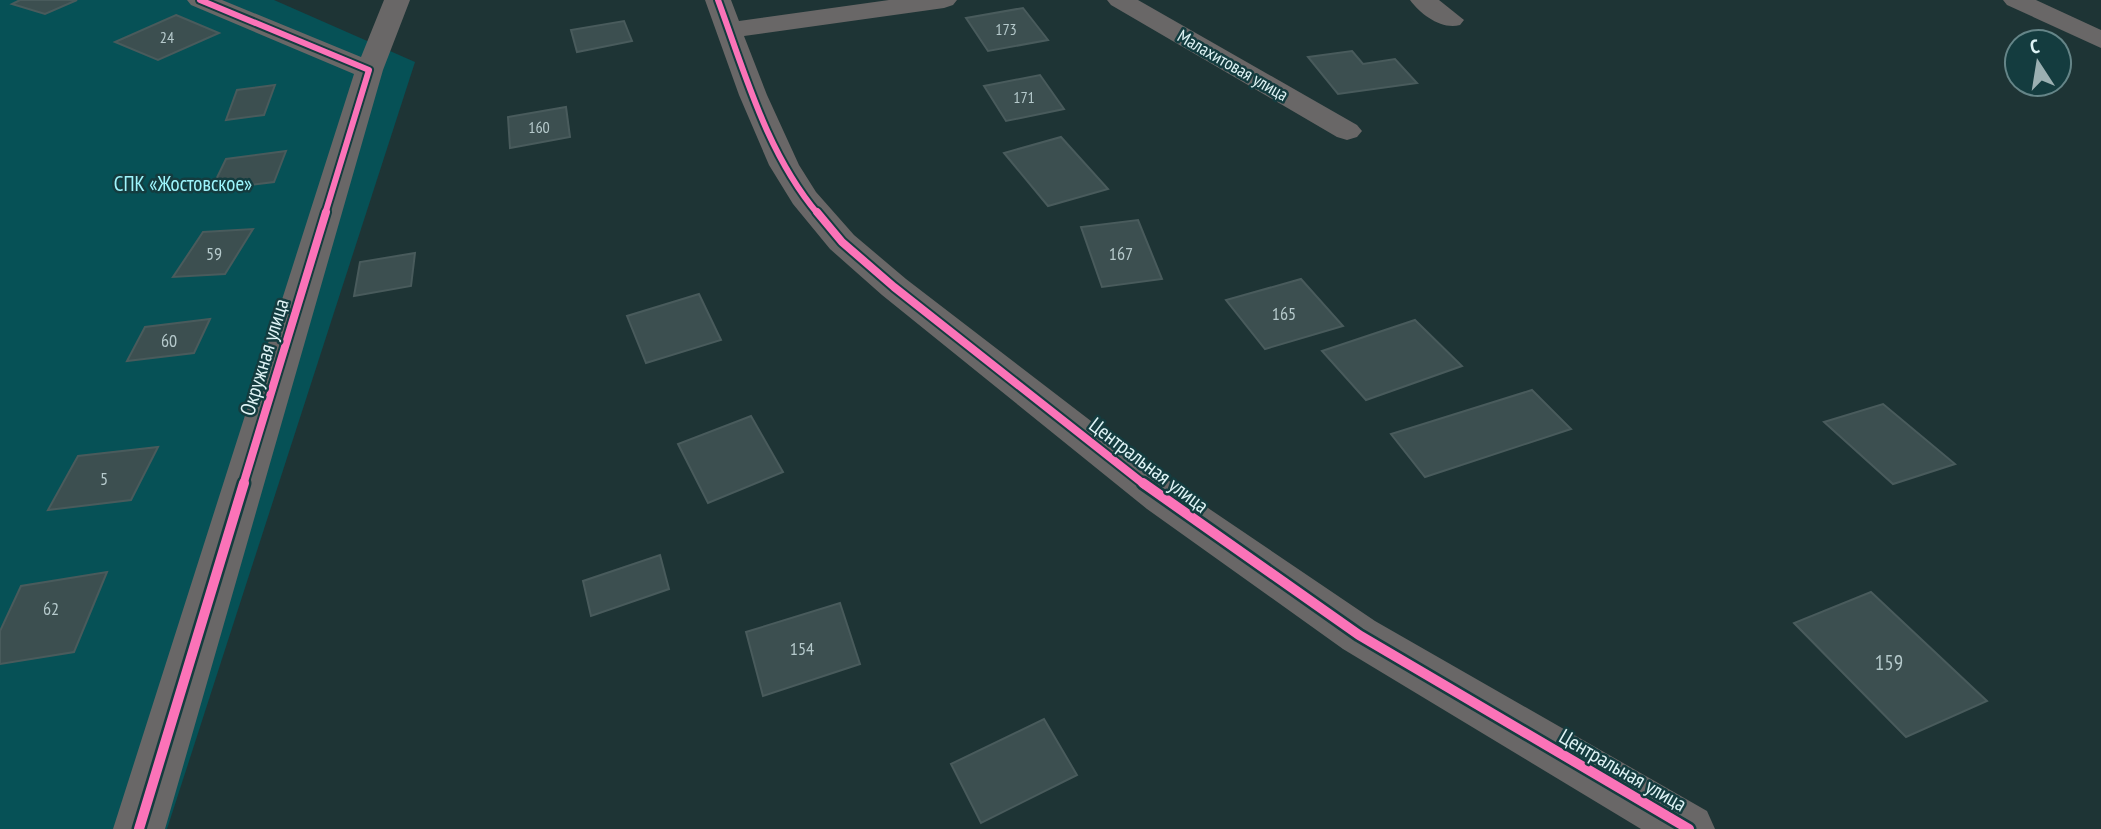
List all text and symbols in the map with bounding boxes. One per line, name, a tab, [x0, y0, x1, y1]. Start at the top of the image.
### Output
house number: 173	[995, 19, 1017, 39]
street label: Малахитовая улица	[1174, 24, 1292, 106]
house number: 24	[160, 27, 174, 47]
north arrow	[2003, 28, 2073, 98]
text: С	[2028, 34, 2042, 59]
house number: 171	[1013, 87, 1035, 107]
house number: 160	[528, 117, 550, 137]
park label: СПК «Жостовское»	[114, 170, 252, 197]
house number: 59	[206, 242, 222, 265]
house number: 167	[1109, 242, 1133, 265]
street label: Окружная улица	[233, 295, 295, 419]
house number: 165	[1272, 302, 1296, 325]
house number: 60	[161, 329, 177, 352]
street label: Центральная улица	[1084, 411, 1214, 519]
house number: 5	[100, 467, 108, 490]
house number: 62	[43, 597, 59, 620]
house number: 154	[790, 637, 814, 660]
house number: 159	[1875, 649, 1903, 676]
street label: Центральная улица	[1554, 723, 1692, 817]

